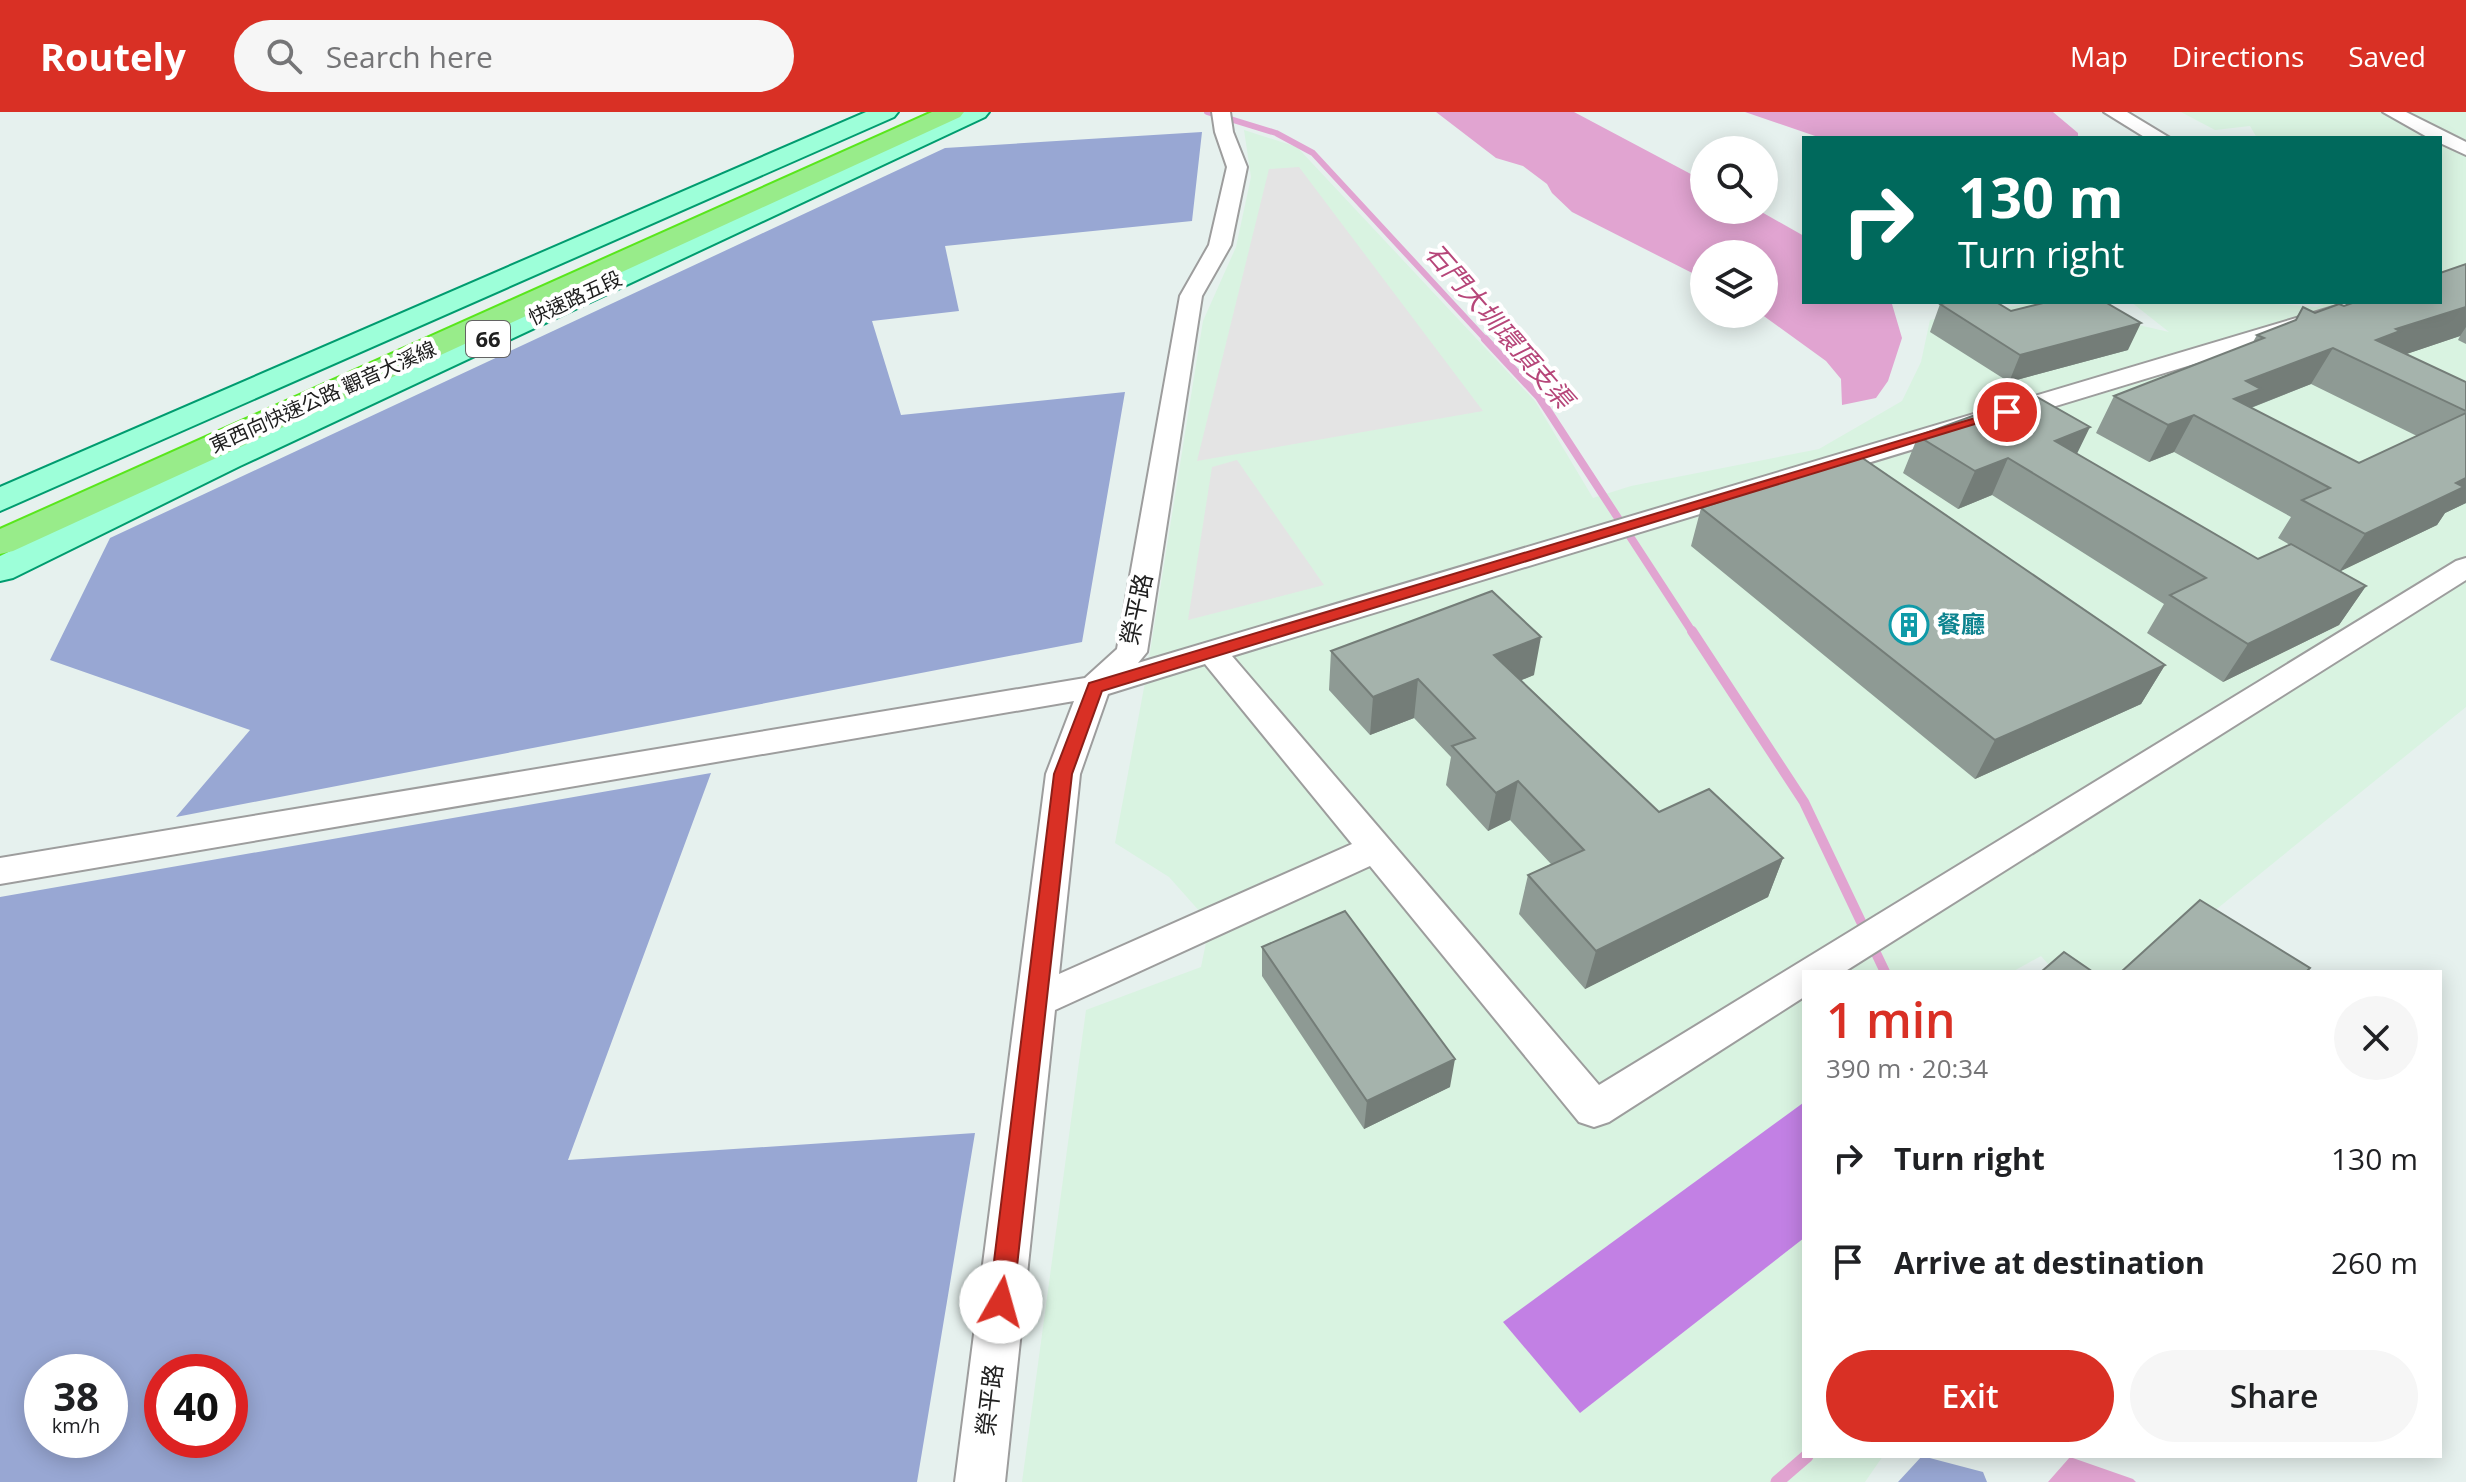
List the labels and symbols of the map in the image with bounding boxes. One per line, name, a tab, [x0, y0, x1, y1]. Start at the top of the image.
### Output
water label: 石門大圳環頂支渠	[1418, 235, 1584, 419]
street label: 快速路五段	[524, 264, 626, 331]
road number: 66	[466, 321, 510, 357]
street label: 東西向快速公路 觀音大溪線	[205, 334, 440, 459]
pin	[1973, 378, 2041, 446]
street label: 榮平路	[1112, 570, 1159, 647]
building icon: 餐廳	[1888, 604, 1930, 646]
place label: 餐廳	[1937, 607, 1985, 640]
position arrow	[959, 1260, 1043, 1344]
speed limit sign: 40	[144, 1354, 248, 1458]
street label: 榮平路	[968, 1362, 1009, 1438]

